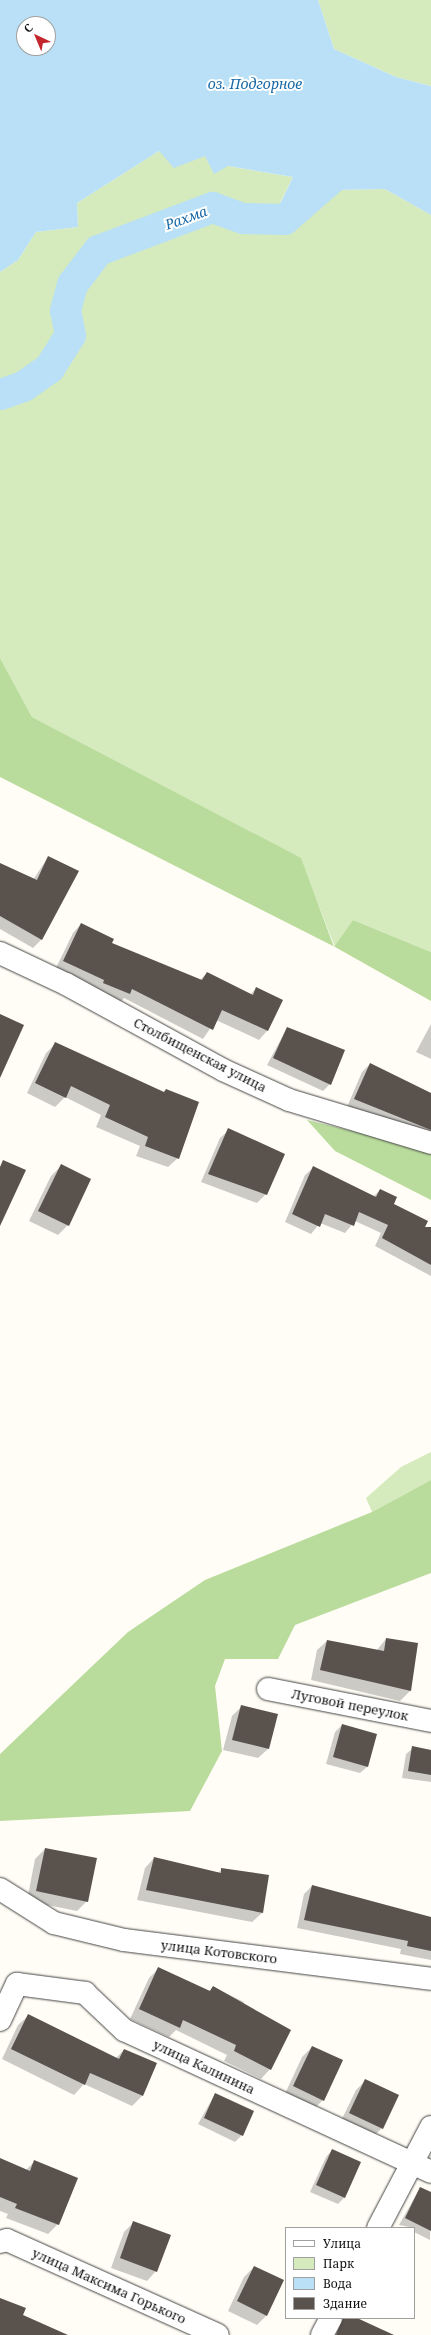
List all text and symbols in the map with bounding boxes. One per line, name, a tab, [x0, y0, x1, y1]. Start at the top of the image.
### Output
north arrow	[16, 16, 56, 56]
text: С	[20, 20, 36, 36]
water label: оз. Подгорное	[208, 76, 302, 92]
water label: Рахма	[163, 203, 209, 233]
street label: Столбищенская улица	[131, 1015, 269, 1095]
street label: Луговой переулок	[290, 1686, 410, 1724]
street label: улица Котовского	[160, 1937, 278, 1967]
street label: улица Калинина	[151, 2037, 257, 2097]
legend	[285, 2227, 415, 2319]
text: Улица	[323, 2235, 361, 2252]
street label: улица Максима Горького	[30, 2245, 188, 2327]
text: Парк	[323, 2255, 354, 2272]
text: Вода	[323, 2275, 352, 2292]
text: Здание	[323, 2295, 367, 2312]

